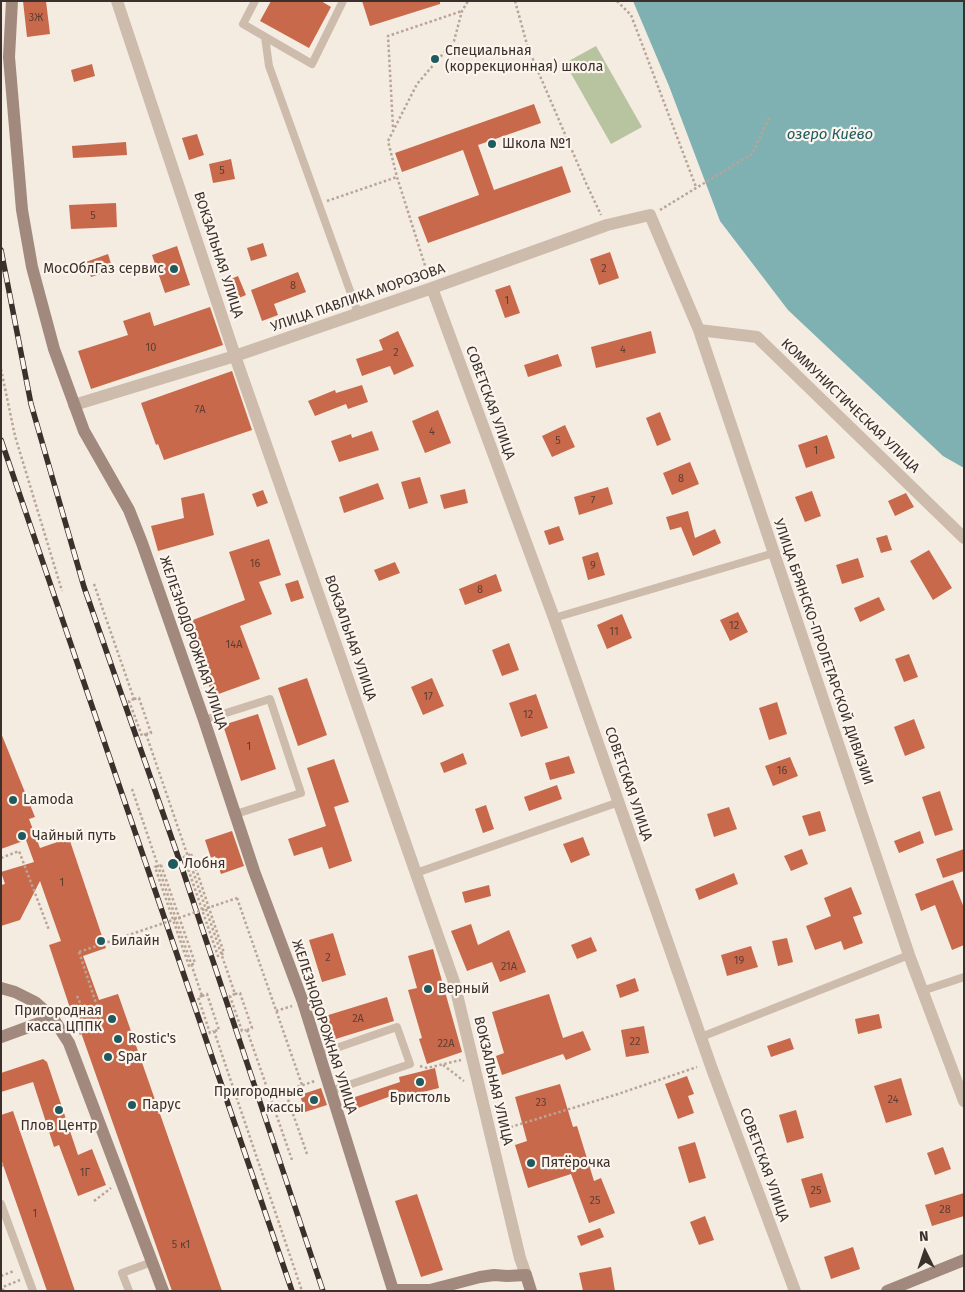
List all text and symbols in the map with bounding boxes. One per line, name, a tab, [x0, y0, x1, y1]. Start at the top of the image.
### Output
house number: 3Ж	[29, 11, 43, 25]
place label: Специальная (коррекционная) школа	[445, 43, 603, 75]
marker: Специальная (коррекционная) школа	[429, 53, 441, 65]
water label: озеро Киёво	[787, 126, 873, 144]
place label: Школа №1	[502, 136, 571, 152]
marker: Школа №1	[486, 138, 498, 150]
house number: 5	[219, 164, 225, 178]
street label: ВОКЗАЛЬНАЯ УЛИЦА	[190, 190, 246, 320]
house number: 5	[90, 209, 96, 223]
street label: УЛИЦА ПАВЛИКА МОРОЗОВА	[269, 260, 447, 336]
place label: МосОблГаз сервис	[43, 261, 164, 277]
house number: 2	[601, 262, 607, 276]
marker: МосОблГаз сервис	[168, 263, 180, 275]
house number: 8	[290, 279, 296, 293]
house number: 1	[505, 294, 509, 308]
street label: КОММУНИСТИЧЕСКАЯ УЛИЦА	[777, 335, 923, 477]
house number: 10	[146, 341, 156, 355]
house number: 4	[620, 343, 626, 357]
street label: СОВЕТСКАЯ УЛИЦА	[462, 344, 518, 462]
house number: 2	[393, 346, 399, 360]
house number: 7А	[195, 403, 205, 417]
house number: 4	[429, 425, 435, 439]
house number: 5	[555, 434, 561, 448]
house number: 1	[814, 444, 818, 458]
house number: 8	[678, 472, 684, 486]
house number: 7	[591, 494, 595, 508]
street label: УЛИЦА БРЯНСКО-ПРОЛЕТАРСКОЙ ДИВИЗИИ	[769, 517, 877, 787]
street label: ЖЕЛЕЗНОДОРОЖНАЯ УЛИЦА	[155, 554, 231, 732]
house number: 16	[250, 557, 260, 571]
house number: 9	[590, 559, 596, 573]
street label: ВОКЗАЛЬНАЯ УЛИЦА	[321, 573, 379, 703]
house number: 8	[477, 583, 483, 597]
house number: 12	[729, 619, 739, 633]
house number: 11	[609, 625, 619, 639]
house number: 14А	[226, 638, 242, 652]
house number: 17	[423, 690, 433, 704]
house number: 12	[523, 708, 533, 722]
street label: СОВЕТСКАЯ УЛИЦА	[601, 725, 655, 843]
house number: 1	[247, 740, 251, 754]
house number: 16	[777, 764, 787, 778]
place label: Lamoda	[23, 792, 74, 808]
marker: Lamoda	[7, 794, 19, 806]
place label: Чайный путь	[32, 828, 116, 844]
marker: Чайный путь	[16, 830, 28, 842]
place label: Лобня	[184, 856, 226, 872]
marker: Лобня	[166, 857, 180, 871]
house number: 1	[60, 876, 64, 890]
place label: Билайн	[111, 933, 160, 949]
marker: Билайн	[95, 935, 107, 947]
street label: ЖЕЛЕЗНОДОРОЖНАЯ УЛИЦА	[288, 938, 360, 1116]
house number: 2	[325, 951, 331, 965]
house number: 19	[734, 954, 744, 968]
house number: 21А	[501, 960, 517, 974]
place label: Верный	[438, 981, 489, 997]
marker: Верный	[422, 983, 434, 995]
place label: Пригородная касса ЦППК	[14, 1003, 102, 1036]
house number: 2А	[352, 1012, 364, 1026]
marker: Пригородная касса ЦППК	[106, 1013, 118, 1025]
street label: ВОКЗАЛЬНАЯ УЛИЦА	[470, 1015, 516, 1147]
place label: Rostic's	[128, 1031, 176, 1047]
marker: Rostic's	[112, 1033, 124, 1045]
house number: 22	[630, 1035, 640, 1049]
house number: 22А	[437, 1037, 455, 1051]
place label: Spar	[118, 1049, 147, 1065]
marker: Spar	[102, 1051, 114, 1063]
marker: Бристоль	[414, 1076, 426, 1088]
place label: Пригородные кассы	[214, 1084, 304, 1116]
place label: Бристоль	[390, 1090, 450, 1106]
house number: 24	[888, 1093, 898, 1107]
marker: Пригородные кассы	[308, 1094, 320, 1106]
house number: 23	[536, 1096, 546, 1110]
place label: Парус	[142, 1097, 181, 1113]
marker: Парус	[126, 1099, 138, 1111]
marker: Плов Центр	[53, 1104, 65, 1116]
street label: СОВЕТСКАЯ УЛИЦА	[736, 1106, 792, 1224]
place label: Плов Центр	[20, 1118, 98, 1134]
place label: Пятёрочка	[541, 1155, 611, 1171]
marker: Пятёрочка	[525, 1157, 537, 1169]
house number: 1Г	[80, 1166, 90, 1180]
house number: 25	[811, 1184, 821, 1198]
house number: 25	[590, 1194, 600, 1208]
house number: 28	[939, 1203, 951, 1217]
house number: 1	[33, 1207, 37, 1221]
north arrow	[900, 1227, 950, 1277]
text: N	[919, 1228, 929, 1245]
house number: 5 к1	[172, 1238, 190, 1252]

